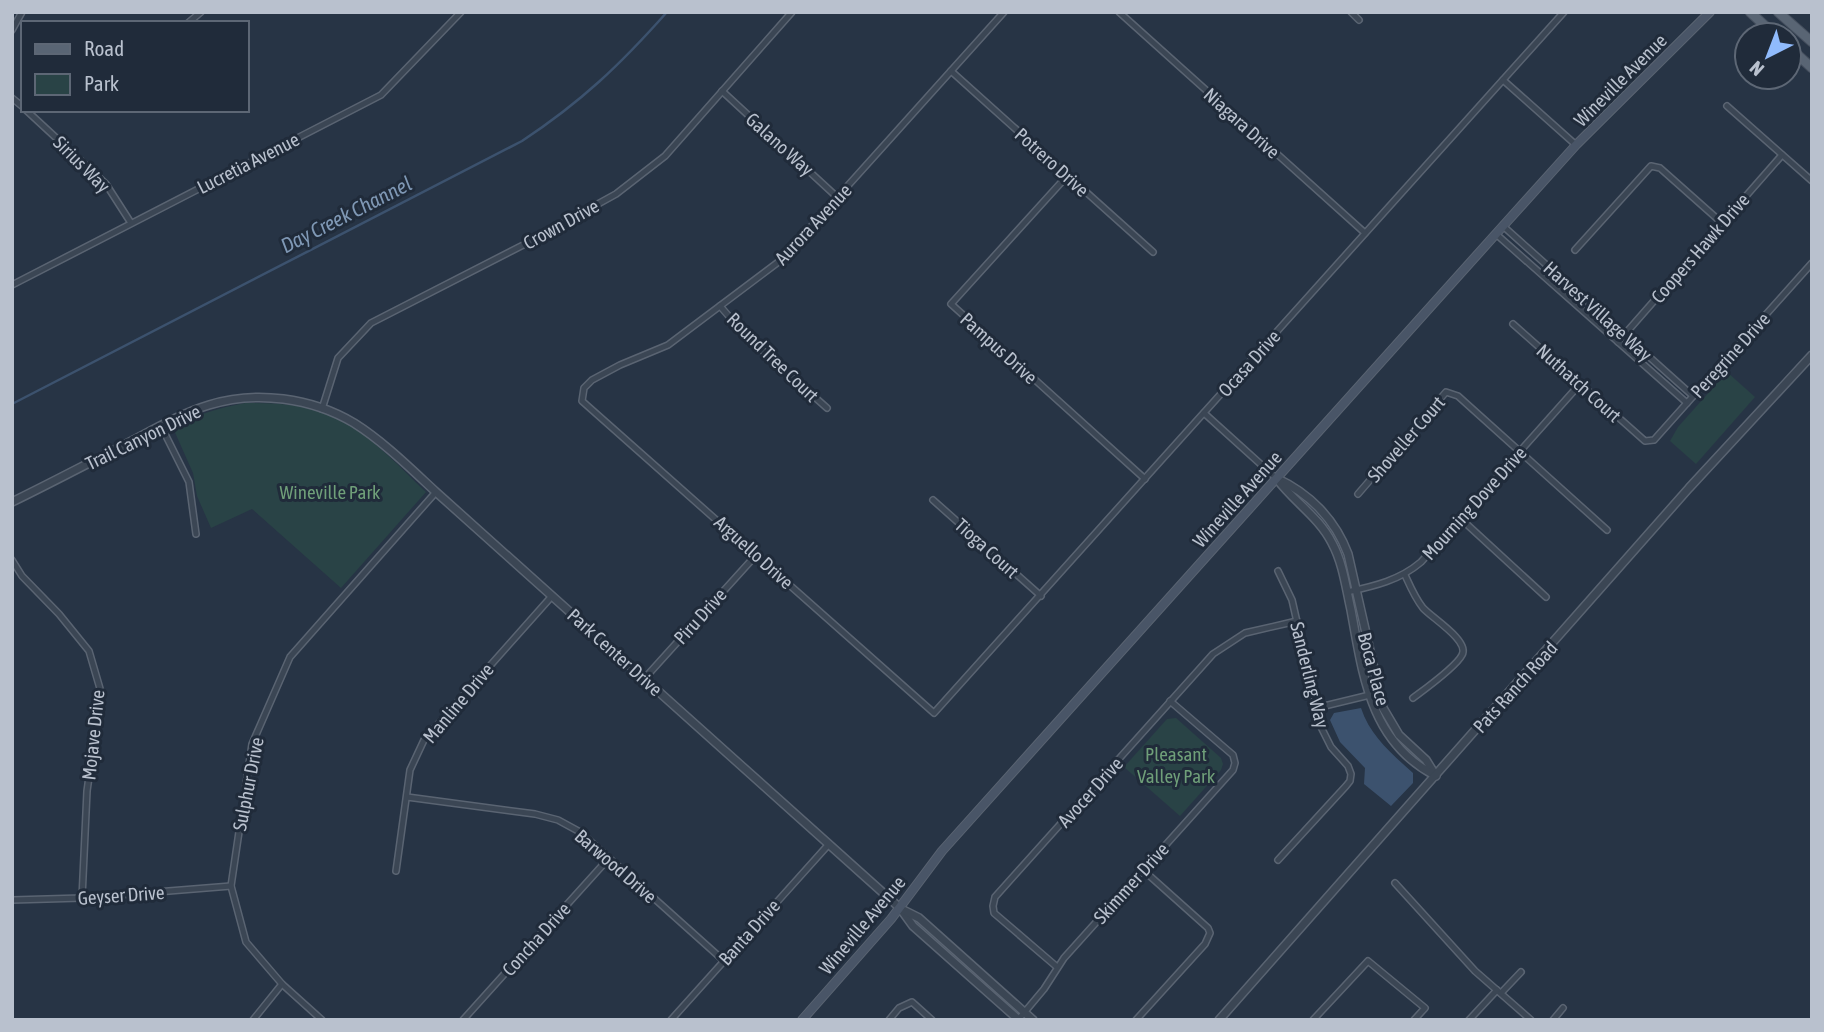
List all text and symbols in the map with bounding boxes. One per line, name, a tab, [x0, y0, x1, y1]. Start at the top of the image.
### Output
legend	[21, 21, 248, 112]
north arrow	[1733, 21, 1803, 91]
street label: Wineville Avenue	[1569, 29, 1671, 131]
text: Road	[84, 36, 124, 60]
text: N	[1745, 57, 1768, 81]
text: Park	[84, 71, 119, 95]
street label: Niagara Drive	[1199, 83, 1285, 163]
street label: Galano Way	[742, 108, 818, 180]
street label: Potrero Drive	[1011, 123, 1093, 201]
street label: Lucretia Avenue	[193, 128, 303, 198]
street label: Sirius Way	[49, 131, 115, 197]
water label: Day Creek Channel	[277, 171, 415, 257]
street label: Aurora Avenue	[770, 179, 856, 269]
street label: Coopers Hawk Drive	[1646, 189, 1754, 307]
street label: Crown Drive	[519, 194, 603, 254]
street label: Harvest Village Way	[1539, 257, 1657, 365]
street label: Round Tree Court	[723, 308, 823, 406]
street label: Pampus Drive	[956, 308, 1042, 388]
street label: Peregrine Drive	[1686, 308, 1774, 402]
street label: Ocasa Drive	[1213, 325, 1285, 401]
street label: Nuthatch Court	[1532, 339, 1626, 427]
street label: Shoveller Court	[1363, 392, 1449, 486]
street label: Trail Canyon Drive	[82, 400, 204, 474]
street label: Mourning Dove Drive	[1417, 442, 1531, 564]
street label: Wineville Avenue	[1188, 446, 1286, 552]
park label: Wineville Park	[280, 481, 381, 503]
street label: Arguello Drive	[710, 511, 798, 593]
street label: Tioga Court	[951, 514, 1023, 582]
street label: Piru Drive	[669, 584, 731, 648]
street label: Park Center Drive	[563, 604, 667, 700]
street label: Sanderling Way	[1286, 620, 1334, 730]
street label: Boca Place	[1354, 630, 1394, 708]
street label: Pats Ranch Road	[1468, 637, 1562, 737]
street label: Manline Drive	[418, 659, 498, 747]
street label: Mojave Drive	[77, 689, 109, 781]
street label: Sulphur Drive	[228, 735, 268, 833]
park label: Pleasant Valley Park	[1137, 743, 1216, 787]
street label: Avocer Drive	[1053, 752, 1127, 832]
street label: Barwood Drive	[571, 825, 661, 907]
street label: Skimmer Drive	[1089, 838, 1173, 928]
street label: Wineville Avenue	[814, 871, 910, 979]
street label: Geyser Drive	[77, 881, 165, 909]
street label: Banta Drive	[714, 895, 784, 969]
street label: Concha Drive	[497, 898, 575, 980]

